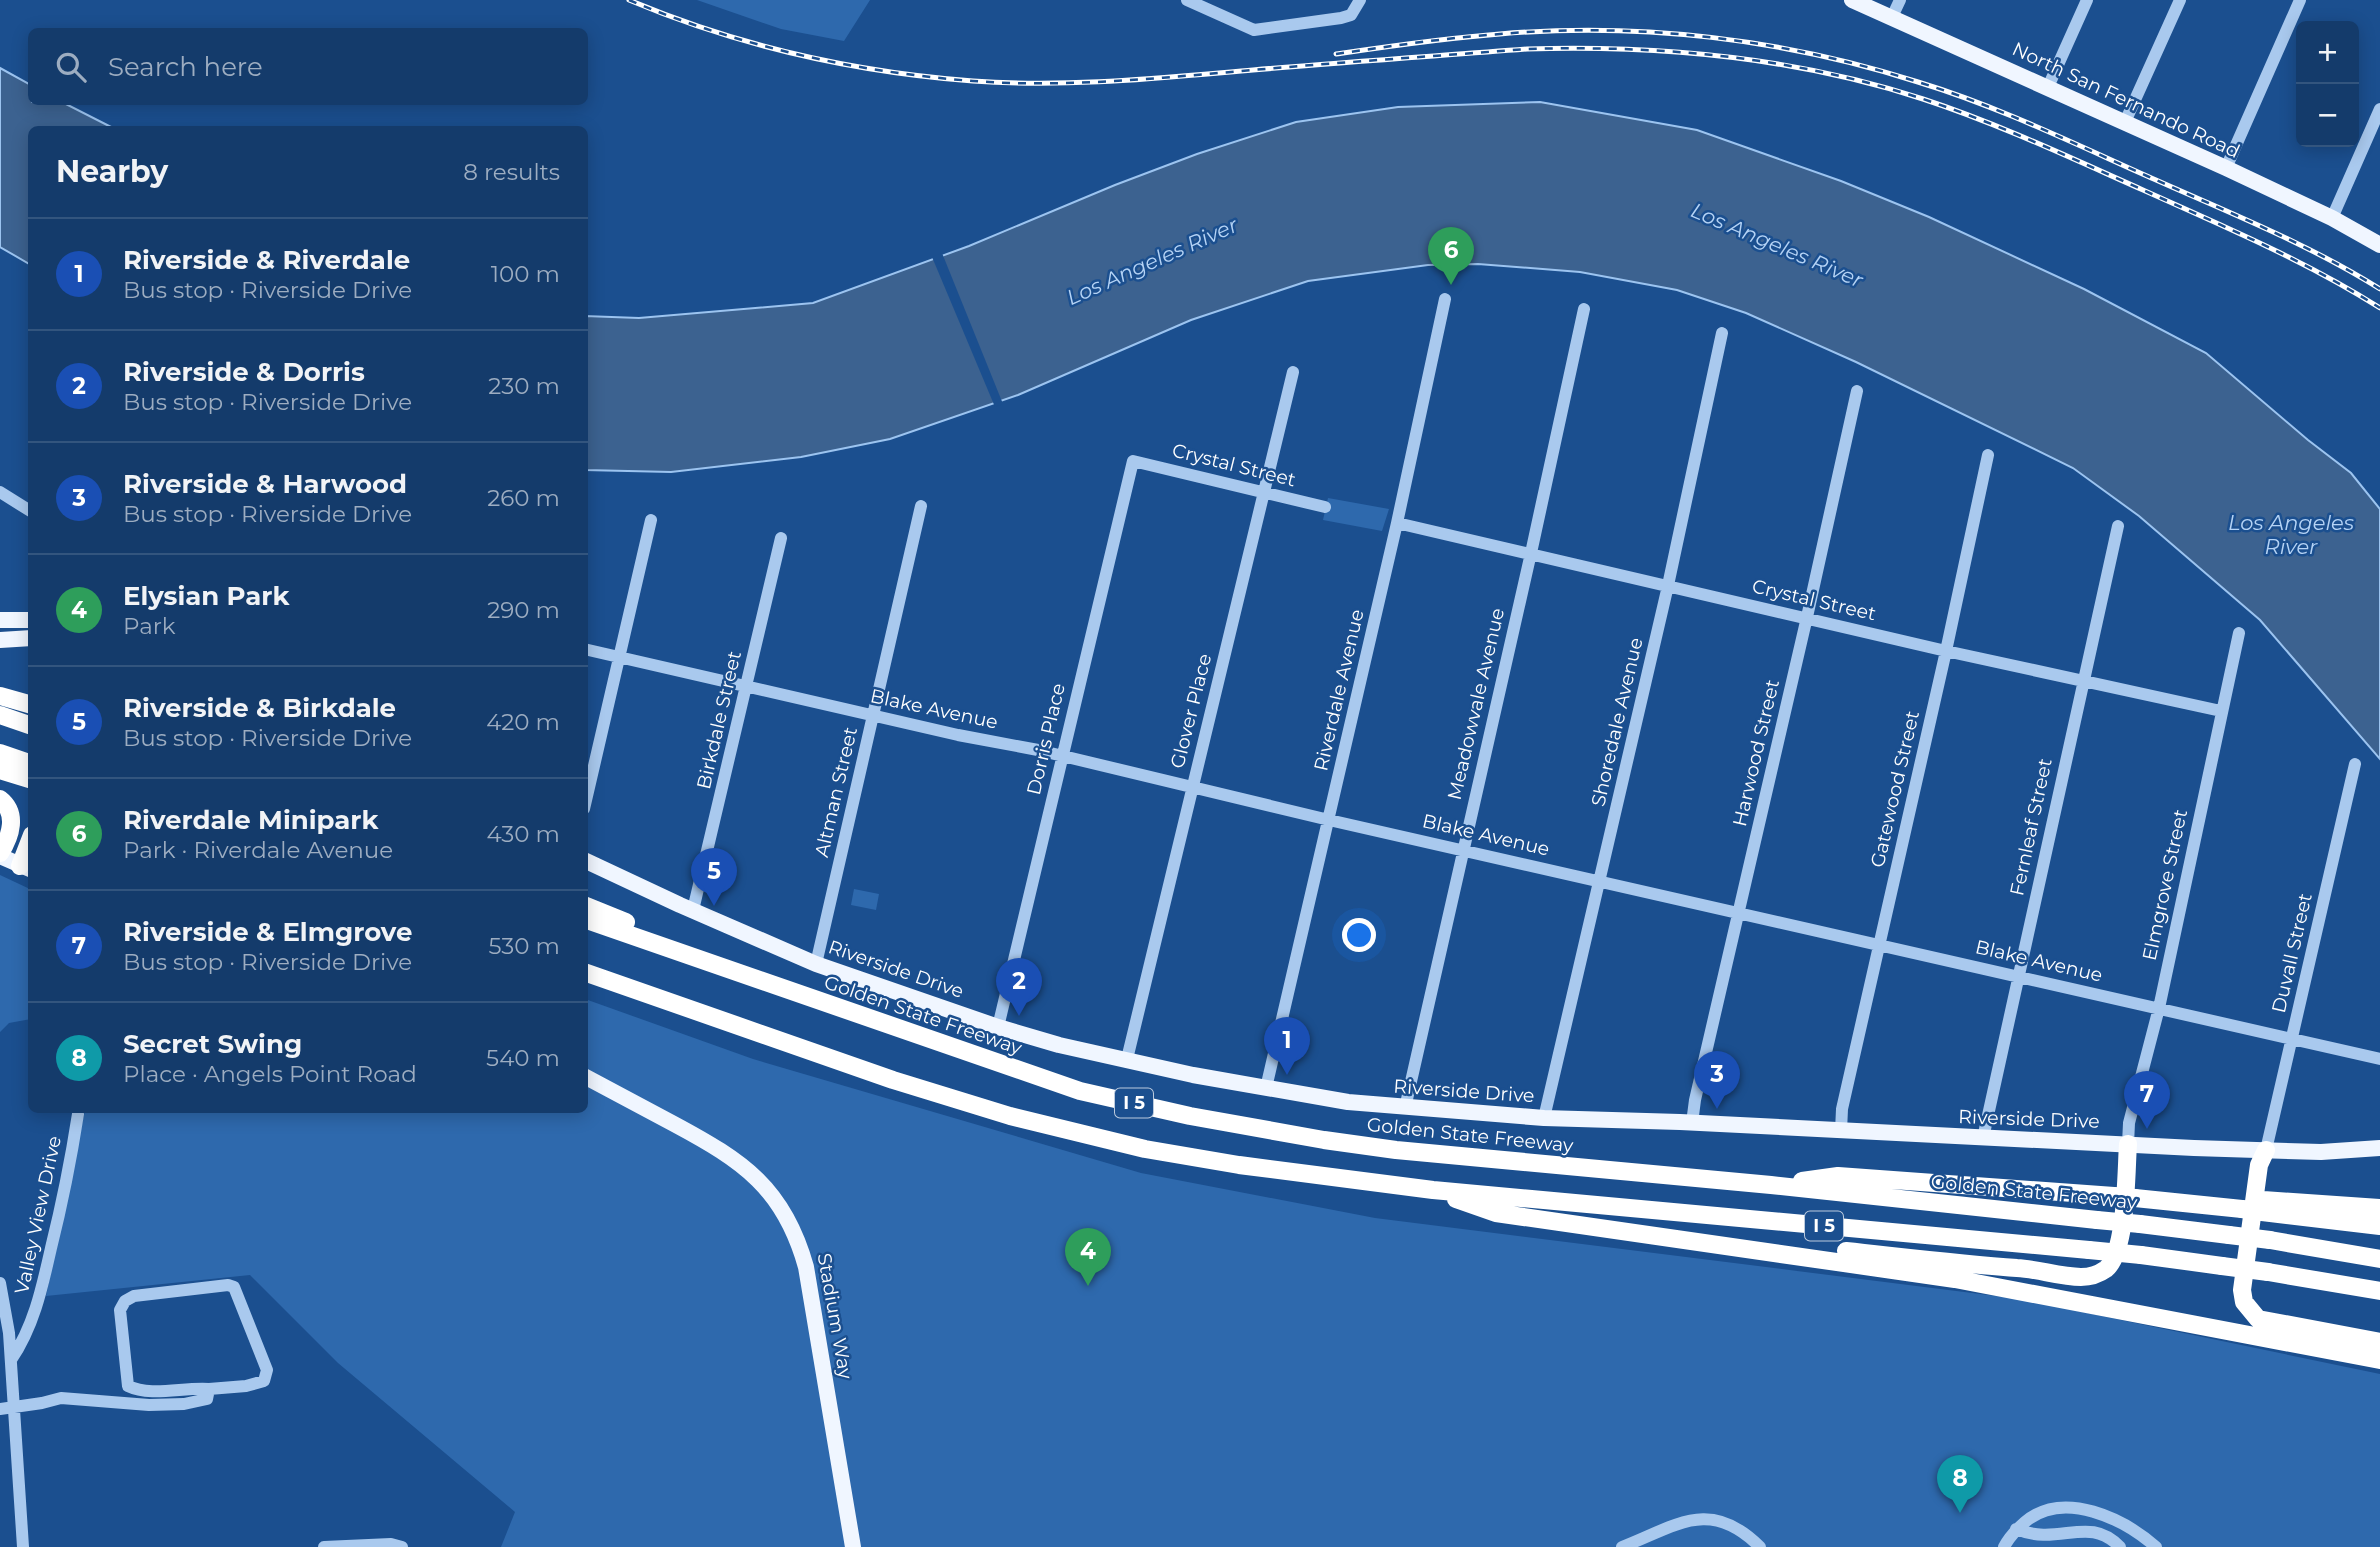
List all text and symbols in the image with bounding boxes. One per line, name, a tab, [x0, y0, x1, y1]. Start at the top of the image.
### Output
map controls	[2296, 21, 2359, 147]
button: +	[2296, 21, 2359, 84]
search box	[28, 28, 588, 105]
street label: North San Fernando Road	[2009, 37, 2243, 163]
icon: search	[52, 48, 90, 86]
text: Search here	[108, 51, 263, 83]
button: −	[2296, 84, 2359, 147]
text: Nearby	[56, 153, 168, 190]
text: 8 results	[463, 158, 560, 186]
water label: Los Angeles River	[1687, 197, 1867, 293]
water label: Los Angeles River	[1063, 212, 1242, 310]
pin: 6	[1428, 227, 1474, 285]
text: Riverside & Riverdale	[123, 244, 410, 276]
text: 1	[74, 260, 84, 288]
text: 100 m	[491, 260, 560, 288]
text: Bus stop · Riverside Drive	[123, 276, 412, 304]
text: Riverside & Dorris	[123, 356, 365, 388]
text: 2	[72, 372, 86, 400]
text: 230 m	[488, 372, 560, 400]
text: Bus stop · Riverside Drive	[123, 388, 412, 416]
street label: Crystal Street	[1170, 439, 1298, 492]
text: Riverside & Harwood	[123, 468, 407, 500]
text: 3	[72, 484, 86, 512]
text: 260 m	[487, 484, 560, 512]
text: Bus stop · Riverside Drive	[123, 500, 412, 528]
water label: Los Angeles River	[2228, 510, 2354, 559]
street label: Crystal Street	[1750, 575, 1878, 625]
text: Elysian Park	[123, 580, 289, 612]
text: 4	[71, 596, 87, 624]
text: 290 m	[487, 596, 560, 624]
street label: Meadowvale Avenue	[1443, 606, 1509, 802]
street label: Riverdale Avenue	[1309, 607, 1369, 773]
text: Park	[123, 612, 176, 640]
street label: Shoredale Avenue	[1586, 635, 1648, 809]
street label: Birkdale Street	[692, 648, 746, 791]
street label: Glover Place	[1166, 651, 1216, 771]
street label: Harwood Street	[1728, 677, 1784, 829]
street label: Dorris Place	[1022, 681, 1070, 797]
street label: Blake Avenue	[868, 684, 1000, 734]
text: Riverside & Birkdale	[123, 692, 396, 724]
text: 5	[72, 708, 86, 736]
text: 420 m	[486, 708, 560, 736]
street label: Gatewood Street	[1866, 708, 1924, 870]
text: Bus stop · Riverside Drive	[123, 724, 412, 752]
street label: Altman Street	[810, 724, 862, 859]
street label: Fernleaf Street	[2005, 756, 2057, 898]
text: Riverdale Minipark	[123, 804, 378, 836]
street label: Elmgrove Street	[2138, 807, 2192, 963]
street label: Blake Avenue	[1420, 809, 1552, 861]
text: 6	[72, 820, 86, 848]
text: 430 m	[487, 820, 560, 848]
text: Park · Riverdale Avenue	[123, 836, 393, 864]
pin: 5	[691, 848, 737, 906]
street label: Duvall Street	[2267, 891, 2317, 1015]
text: Riverside & Elmgrove	[123, 916, 412, 948]
your location	[1342, 918, 1376, 952]
text: 7	[72, 932, 86, 960]
text: 530 m	[488, 932, 560, 960]
street label: Riverside Drive	[825, 935, 967, 1003]
street label: Blake Avenue	[1973, 935, 2105, 987]
text: Bus stop · Riverside Drive	[123, 948, 412, 976]
pin: 2	[996, 958, 1042, 1016]
street label: Golden State Freeway	[821, 970, 1025, 1060]
pin: 1	[1264, 1017, 1310, 1075]
text: Secret Swing	[123, 1028, 302, 1060]
text: 8	[71, 1044, 87, 1072]
text: 540 m	[486, 1044, 560, 1072]
pin: 3	[1694, 1051, 1740, 1109]
text: Place · Angels Point Road	[123, 1060, 417, 1088]
pin: 7	[2124, 1071, 2170, 1129]
street label: Riverside Drive	[1393, 1075, 1535, 1107]
road number: I 5	[1115, 1088, 1153, 1118]
street label: Riverside Drive	[1958, 1105, 2100, 1133]
street label: Golden State Freeway	[1366, 1113, 1575, 1157]
street label: Valley View Drive	[10, 1134, 66, 1296]
street label: Golden State Freeway	[1930, 1170, 2139, 1214]
road number: I 5	[1805, 1212, 1843, 1240]
pin: 4	[1065, 1228, 1111, 1286]
street label: Stadium Way	[813, 1251, 858, 1381]
pin: 8	[1937, 1455, 1983, 1513]

